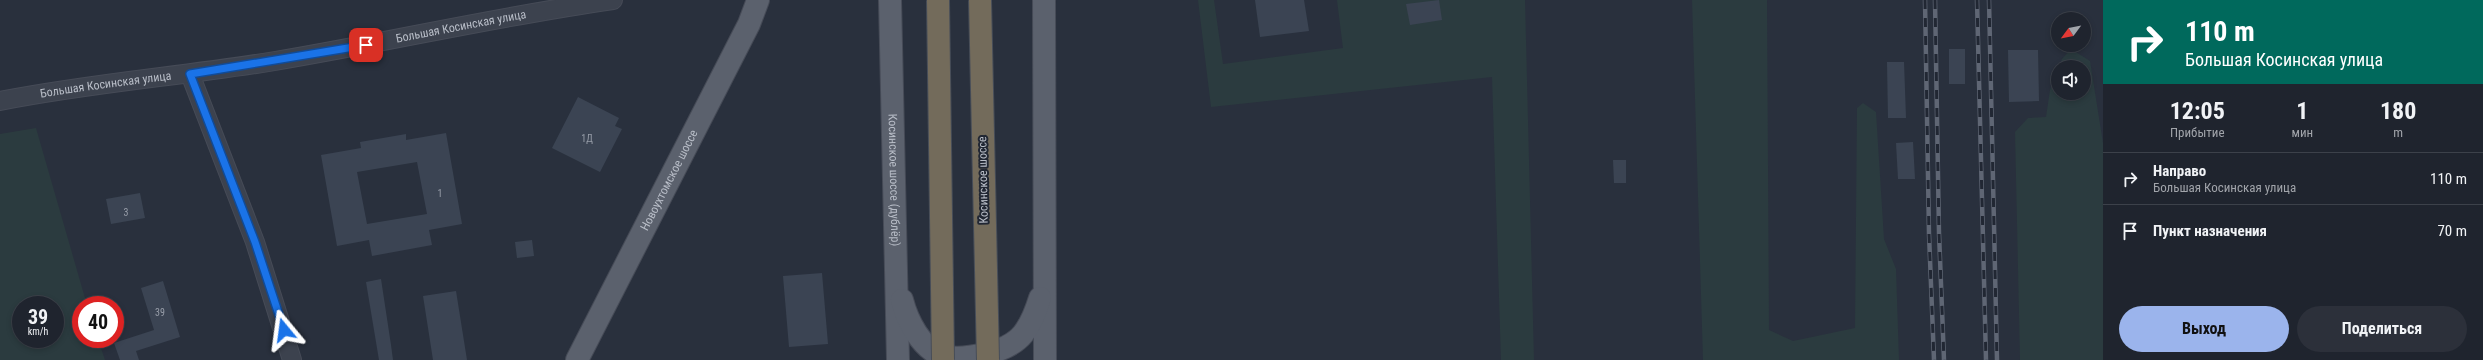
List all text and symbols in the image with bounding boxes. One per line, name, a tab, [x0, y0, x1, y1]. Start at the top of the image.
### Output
street label: Большая Косинская улица	[395, 7, 527, 46]
north arrow	[2051, 12, 2091, 52]
map controls	[2051, 12, 2091, 100]
text: 110 m	[2185, 15, 2255, 48]
icon: right	[2119, 16, 2171, 68]
pin	[349, 28, 383, 62]
icon: arrive	[355, 34, 377, 56]
text: Большая Косинская улица	[2185, 49, 2383, 70]
button: sound	[2051, 60, 2091, 100]
street label: Большая Косинская улица	[39, 69, 172, 101]
text: 12:05	[2170, 97, 2225, 125]
text: 1	[2296, 97, 2308, 125]
text: 180	[2380, 97, 2416, 125]
street label: Косинское шоссе (дублёр)	[886, 114, 902, 246]
text: Прибытие	[2170, 125, 2225, 140]
text: мин	[2292, 125, 2313, 140]
text: m	[2393, 125, 2403, 140]
street label: Новоухтомское шоссе	[637, 127, 701, 233]
house number: 1Д	[581, 133, 593, 144]
street label: Косинское шоссе	[975, 136, 991, 224]
text: Направо	[2153, 162, 2206, 180]
icon: right	[2119, 168, 2141, 190]
text: 110 m	[2430, 170, 2467, 188]
text: Большая Косинская улица	[2153, 180, 2296, 195]
house number: 1	[438, 188, 442, 199]
house number: 3	[124, 207, 129, 218]
icon: arrive	[2119, 220, 2141, 242]
text: Пункт назначения	[2153, 222, 2267, 240]
text: 70 m	[2437, 222, 2467, 240]
speed limit sign: 40	[72, 296, 124, 348]
text: 39	[28, 305, 48, 329]
button: Выход	[2119, 306, 2289, 352]
button: Поделиться	[2297, 306, 2467, 352]
house number: 39	[155, 307, 165, 318]
position arrow	[263, 309, 305, 351]
text: km/h	[28, 326, 48, 337]

